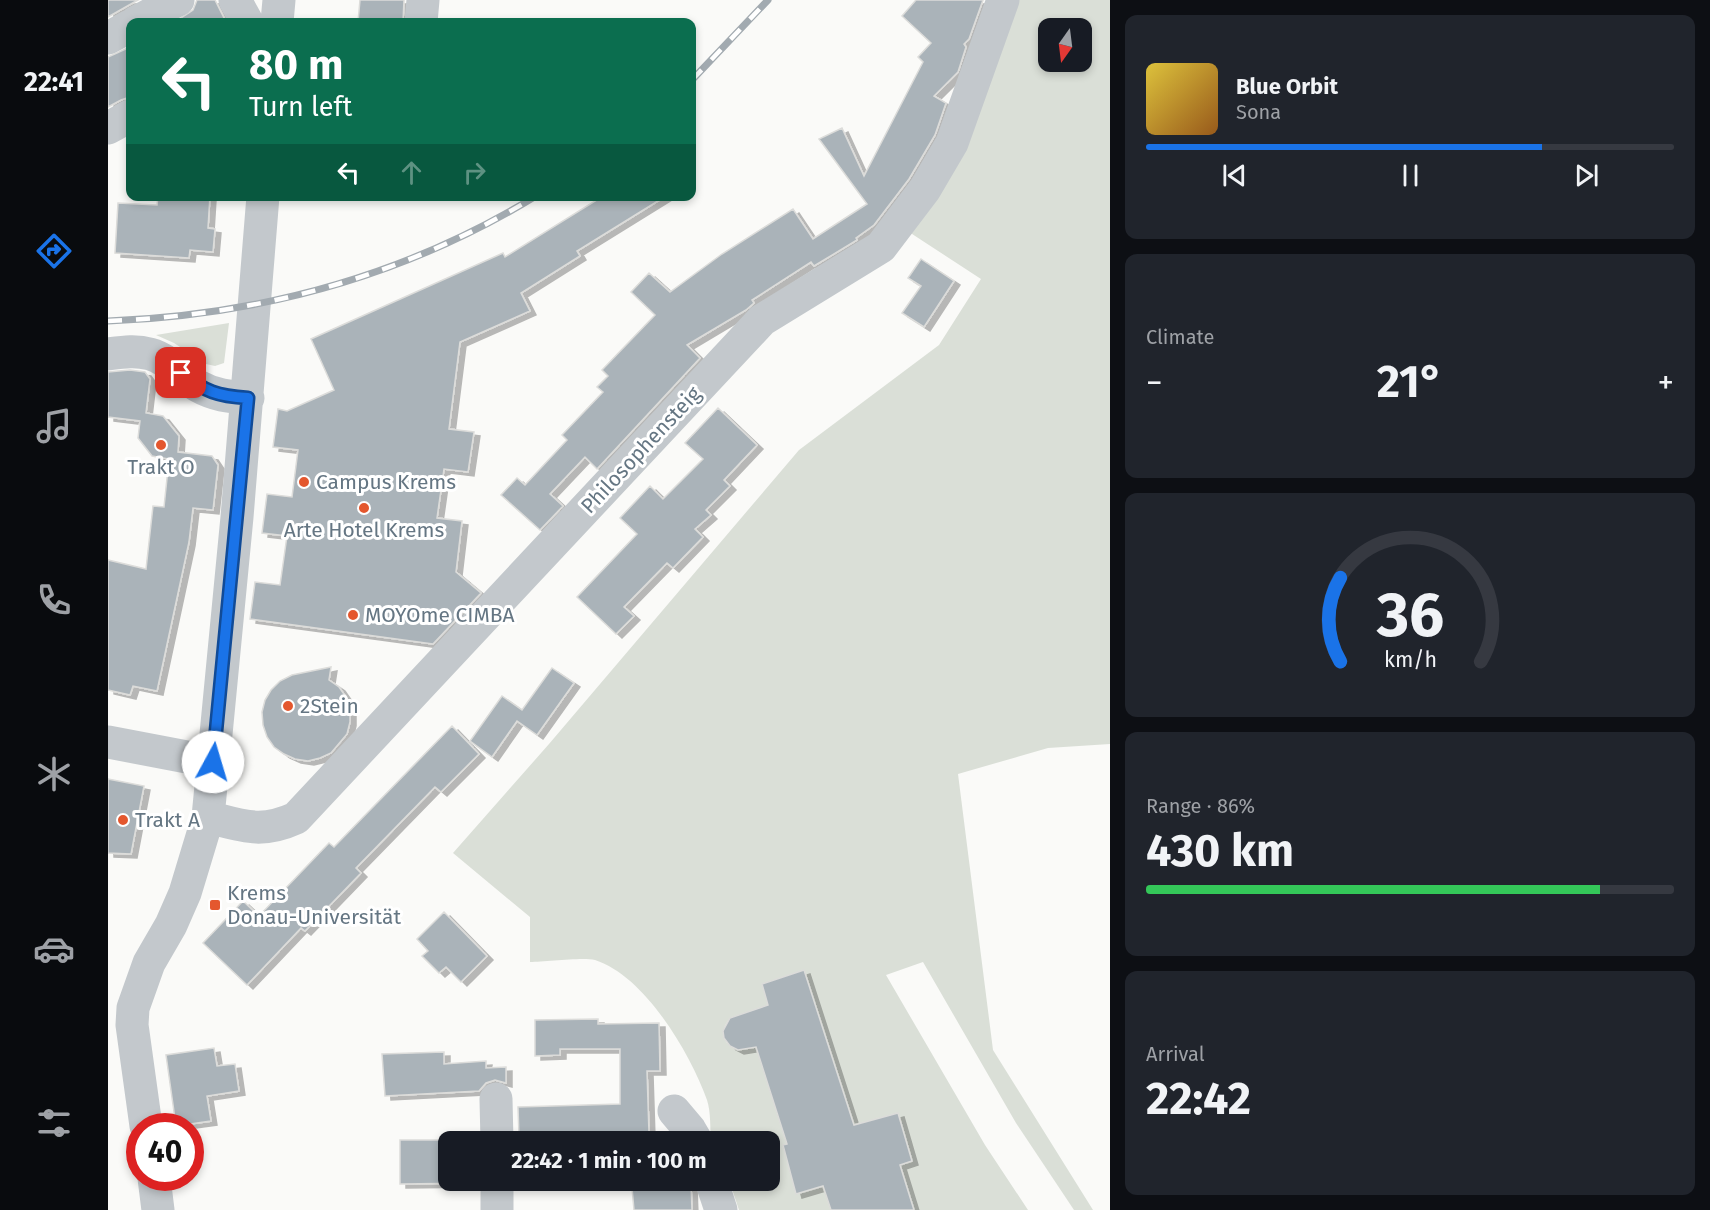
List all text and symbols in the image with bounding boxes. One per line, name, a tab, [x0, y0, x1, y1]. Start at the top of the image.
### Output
north arrow	[1038, 18, 1092, 72]
map controls	[1038, 18, 1092, 72]
text: 80 m	[249, 40, 343, 90]
icon: left	[150, 42, 228, 120]
text: 22:41	[24, 66, 84, 98]
text: Blue Orbit	[1236, 73, 1338, 100]
text: Turn left	[249, 91, 352, 123]
text: Sona	[1236, 100, 1281, 124]
icon: left	[332, 156, 365, 189]
icon: ahead	[395, 156, 428, 189]
icon: right	[458, 156, 491, 189]
icon: previous	[1218, 159, 1251, 192]
icon: pause	[1394, 159, 1427, 192]
icon: next	[1570, 159, 1603, 192]
icon: directions	[33, 230, 75, 272]
text: Climate	[1146, 325, 1214, 349]
pin	[155, 347, 206, 398]
text: 21°	[1377, 355, 1443, 409]
icon: arrive	[164, 356, 197, 389]
text: −	[1146, 363, 1163, 403]
text: +	[1658, 363, 1674, 403]
street label: Philosophensteig	[575, 381, 707, 519]
icon: music	[33, 405, 75, 447]
marker: Trakt O	[154, 438, 168, 452]
place label: Trakt O	[127, 454, 195, 480]
place label: Campus Krems	[316, 469, 456, 495]
marker: Campus Krems	[297, 475, 311, 489]
marker: Arte Hotel Krems	[357, 501, 371, 515]
place label: Arte Hotel Krems	[284, 517, 444, 543]
text: 36	[1375, 578, 1444, 653]
icon: phone	[33, 579, 75, 621]
place label: MOYOme CIMBA	[365, 602, 514, 628]
marker: MOYOme CIMBA	[346, 608, 360, 622]
text: km/h	[1383, 647, 1437, 673]
place label: 2Stein	[300, 693, 359, 719]
marker: 2Stein	[281, 699, 295, 713]
position arrow	[181, 730, 245, 794]
icon: climate	[33, 753, 75, 795]
text: Range · 86%	[1146, 794, 1255, 818]
place label: Trakt A	[135, 807, 200, 833]
marker: Trakt A	[116, 813, 130, 827]
text: 430 km	[1146, 824, 1294, 878]
place label: Krems Donau-Universität	[227, 880, 401, 930]
marker: Krems Donau-Universität	[208, 898, 222, 912]
icon: car	[33, 928, 75, 970]
text: Arrival	[1146, 1042, 1205, 1066]
text: 22:42	[1146, 1072, 1251, 1126]
icon: filters	[33, 1102, 75, 1144]
speed limit sign: 40	[126, 1113, 204, 1191]
text: 22:42 · 1 min · 100 m	[511, 1147, 707, 1174]

